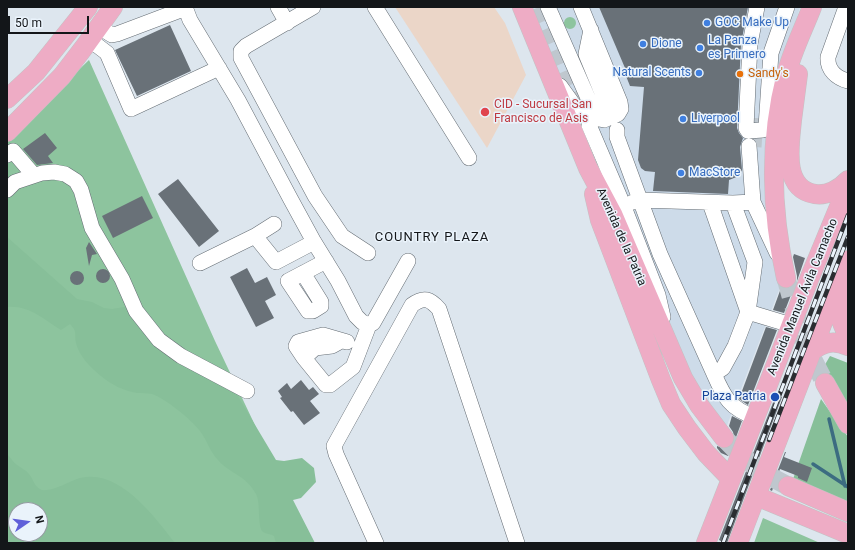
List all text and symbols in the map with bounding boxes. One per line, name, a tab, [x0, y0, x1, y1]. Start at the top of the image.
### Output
scale bar	[10, 8, 91, 34]
text: 50 m	[15, 16, 42, 30]
place label: GOC Make Up	[715, 16, 789, 30]
marker: GOC Make Up	[702, 18, 712, 28]
place label: La Panza es Primero	[708, 34, 766, 62]
place label: Dione	[651, 37, 682, 51]
marker: Dione	[638, 39, 648, 49]
marker: La Panza es Primero	[695, 43, 705, 53]
place label: Natural Scents	[613, 66, 691, 80]
place label: Sandy's	[748, 67, 789, 81]
marker: Natural Scents	[694, 68, 704, 78]
marker: Sandy's	[735, 69, 745, 79]
place label: CID - Sucursal San Francisco de Asis	[494, 98, 592, 126]
marker: CID - Sucursal San Francisco de Asis	[479, 106, 491, 118]
place label: Liverpool	[691, 112, 740, 126]
marker: Liverpool	[678, 114, 688, 124]
place label: MacStore	[689, 166, 740, 180]
marker: MacStore	[676, 168, 686, 178]
street label: Avenida de la Patria	[593, 186, 649, 288]
street label: Avenida Manuel Ávila Camacho	[765, 217, 841, 377]
district label: COUNTRY PLAZA	[375, 230, 489, 246]
place label: Plaza Patria	[702, 390, 766, 404]
marker: Plaza Patria	[769, 391, 781, 403]
north arrow	[8, 502, 48, 542]
text: N	[32, 514, 46, 525]

